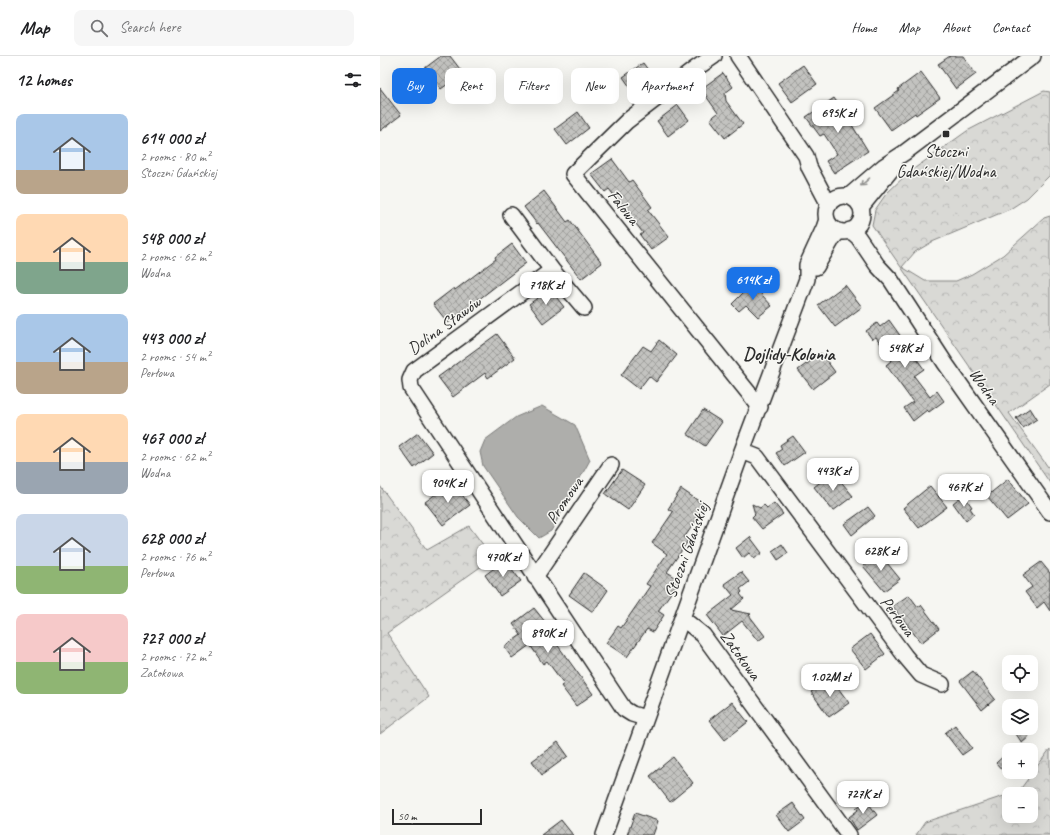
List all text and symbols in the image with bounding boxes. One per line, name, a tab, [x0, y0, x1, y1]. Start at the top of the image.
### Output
search box	[74, 10, 354, 46]
text: Map	[20, 16, 50, 40]
icon: search	[88, 17, 110, 39]
text: Search here	[120, 18, 181, 37]
text: Home	[851, 19, 877, 36]
text: Map	[899, 19, 920, 36]
text: About	[942, 19, 970, 36]
text: Contact	[992, 19, 1030, 36]
chip: Buy	[392, 68, 437, 104]
chip: Rent	[445, 68, 496, 104]
chip: Filters	[504, 68, 563, 104]
chip: New	[571, 68, 619, 104]
chip: Apartment	[627, 68, 706, 104]
icon: filters	[342, 69, 364, 91]
text: 12 homes	[16, 70, 72, 91]
pin: 695K zł	[801, 100, 875, 134]
text: 695K zł	[821, 105, 855, 121]
text: 614 000 zł	[140, 128, 204, 149]
marker: Stoczni Gdańskiej/Wodna	[941, 129, 951, 139]
icon: home	[48, 130, 96, 178]
place label: Stoczni Gdańskiej/Wodna	[896, 141, 997, 182]
text: 2 rooms · 80 m²	[140, 149, 210, 165]
text: Stoczni Gdańskiej	[140, 165, 217, 181]
one-way arrow	[859, 178, 870, 187]
street label: Falowa	[603, 185, 645, 231]
text: 548 000 zł	[140, 228, 203, 249]
icon: home	[48, 230, 96, 278]
text: 2 rooms · 62 m²	[140, 249, 210, 265]
text: Wodna	[140, 265, 170, 281]
pin: 614K zł	[716, 267, 790, 301]
pin: 718K zł	[509, 272, 583, 306]
text: 614K zł	[736, 272, 770, 288]
text: 718K zł	[529, 277, 563, 293]
street label: Dolina Stawów	[404, 291, 486, 359]
text: 443 000 zł	[140, 328, 203, 349]
icon: home	[48, 330, 96, 378]
pin: 548K zł	[868, 335, 942, 369]
text: 548K zł	[888, 340, 922, 356]
district label: Dojlidy-Kolonia	[743, 343, 837, 365]
text: 2 rooms · 54 m²	[140, 349, 210, 365]
street label: Wodna	[965, 364, 1005, 409]
text: Perłowa	[140, 365, 174, 381]
text: 467 000 zł	[140, 428, 204, 449]
icon: home	[48, 430, 96, 478]
text: 2 rooms · 62 m²	[140, 449, 210, 465]
pin: 443K zł	[796, 458, 870, 492]
text: 443K zł	[816, 463, 850, 479]
text: Wodna	[140, 465, 170, 481]
pin: 904K zł	[411, 470, 485, 504]
street label: Promowa	[541, 471, 589, 528]
pin: 467K zł	[927, 474, 1001, 508]
text: 904K zł	[431, 475, 465, 491]
text: 467K zł	[947, 479, 981, 495]
street label: Stoczni Gdańskiej	[659, 497, 714, 601]
text: 628 000 zł	[140, 528, 204, 549]
icon: home	[48, 530, 96, 578]
pin: 628K zł	[844, 538, 918, 572]
text: 628K zł	[864, 543, 898, 559]
pin: 470K zł	[466, 544, 540, 578]
text: 2 rooms · 76 m²	[140, 549, 210, 565]
text: 470K zł	[486, 549, 520, 565]
text: Perłowa	[140, 565, 174, 581]
street label: Perłowa	[876, 592, 920, 641]
pin: 890K zł	[511, 620, 585, 654]
text: 890K zł	[531, 625, 565, 641]
street label: Zatokowa	[716, 626, 766, 685]
text: 727 000 zł	[140, 628, 203, 649]
icon: home	[48, 630, 96, 678]
text: 2 rooms · 72 m²	[140, 649, 210, 665]
map controls	[1002, 655, 1038, 823]
button: locate	[1002, 655, 1038, 691]
pin: 1.02M zł	[789, 664, 871, 698]
text: Zatokowa	[140, 665, 183, 681]
text: 1.02M zł	[810, 669, 850, 685]
button: layers	[1002, 699, 1038, 735]
button: +	[1002, 743, 1038, 779]
pin: 727K zł	[826, 781, 900, 815]
text: 727K zł	[846, 786, 880, 802]
button: −	[1002, 787, 1038, 823]
scale bar	[392, 807, 482, 826]
text: 50 m	[398, 809, 417, 823]

